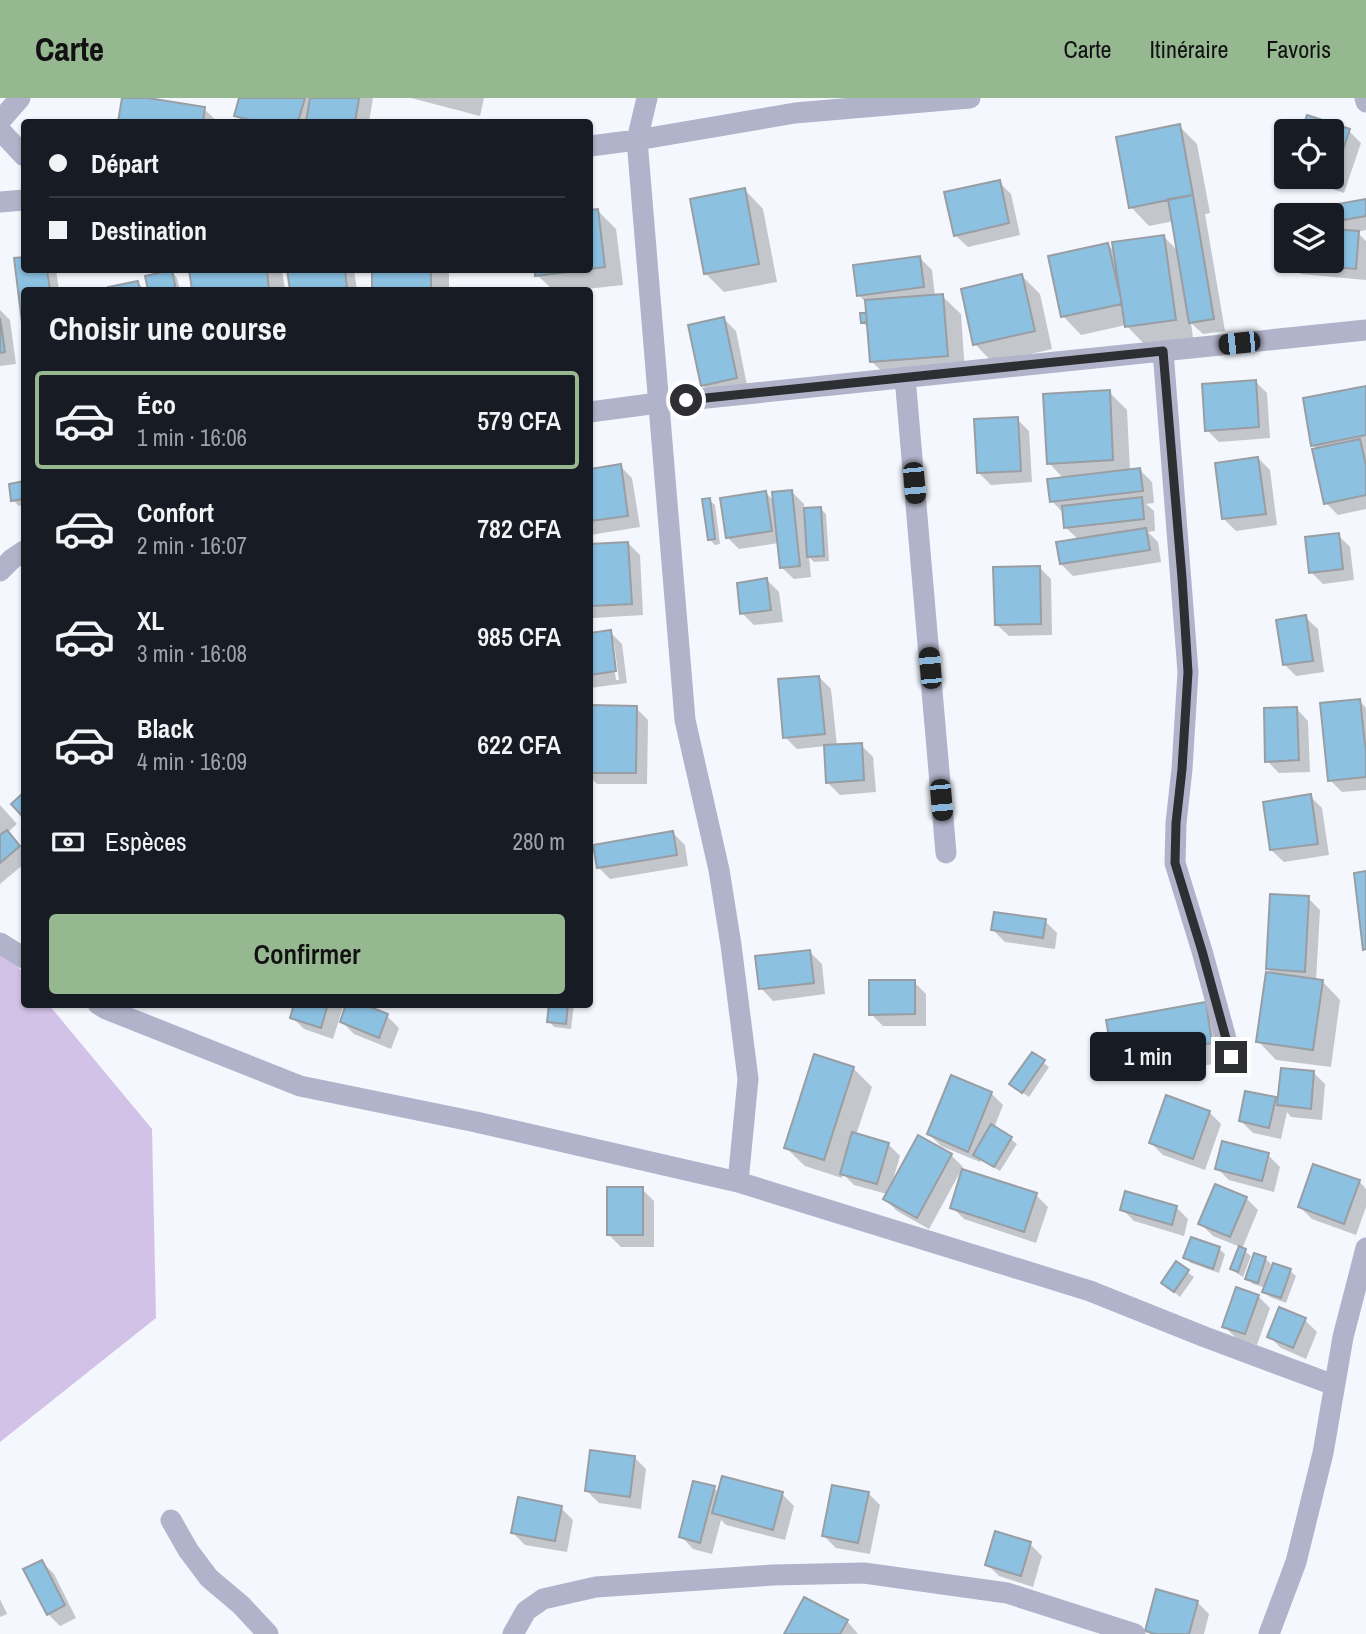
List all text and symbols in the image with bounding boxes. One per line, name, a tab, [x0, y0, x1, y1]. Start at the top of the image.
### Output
text: Carte	[35, 27, 104, 71]
text: Carte	[1063, 33, 1112, 65]
text: Itinéraire	[1150, 33, 1228, 65]
text: Favoris	[1266, 33, 1331, 65]
map controls	[1274, 119, 1344, 273]
button: locate	[1274, 119, 1344, 189]
text: Départ	[91, 146, 159, 181]
button: layers	[1274, 203, 1344, 273]
text: Destination	[91, 213, 207, 248]
text: Choisir une course	[49, 307, 287, 350]
car	[1218, 330, 1261, 356]
route start	[670, 384, 702, 416]
text: Éco	[137, 387, 176, 422]
icon: car	[53, 389, 116, 452]
text: 579 CFA	[477, 403, 561, 438]
text: 1 min · 16:06	[137, 422, 247, 453]
car	[902, 461, 927, 505]
text: Confort	[137, 495, 214, 530]
icon: car	[53, 497, 116, 560]
text: 782 CFA	[477, 511, 561, 546]
text: 2 min · 16:07	[137, 530, 247, 561]
text: XL	[137, 603, 164, 638]
icon: car	[53, 605, 116, 668]
text: 985 CFA	[477, 619, 561, 654]
text: 3 min · 16:08	[137, 638, 247, 669]
car	[918, 646, 943, 690]
text: Black	[137, 711, 194, 746]
icon: car	[53, 713, 116, 776]
text: 622 CFA	[477, 727, 561, 762]
text: 4 min · 16:09	[137, 746, 247, 777]
car	[929, 778, 954, 822]
icon: cash	[49, 823, 87, 861]
text: Espèces	[105, 824, 187, 859]
text: 280 m	[513, 826, 565, 857]
button: Confirmer	[49, 914, 565, 994]
callout: 1 min	[1091, 1032, 1206, 1082]
text: 1 min	[1124, 1041, 1172, 1072]
route end	[1215, 1041, 1247, 1073]

